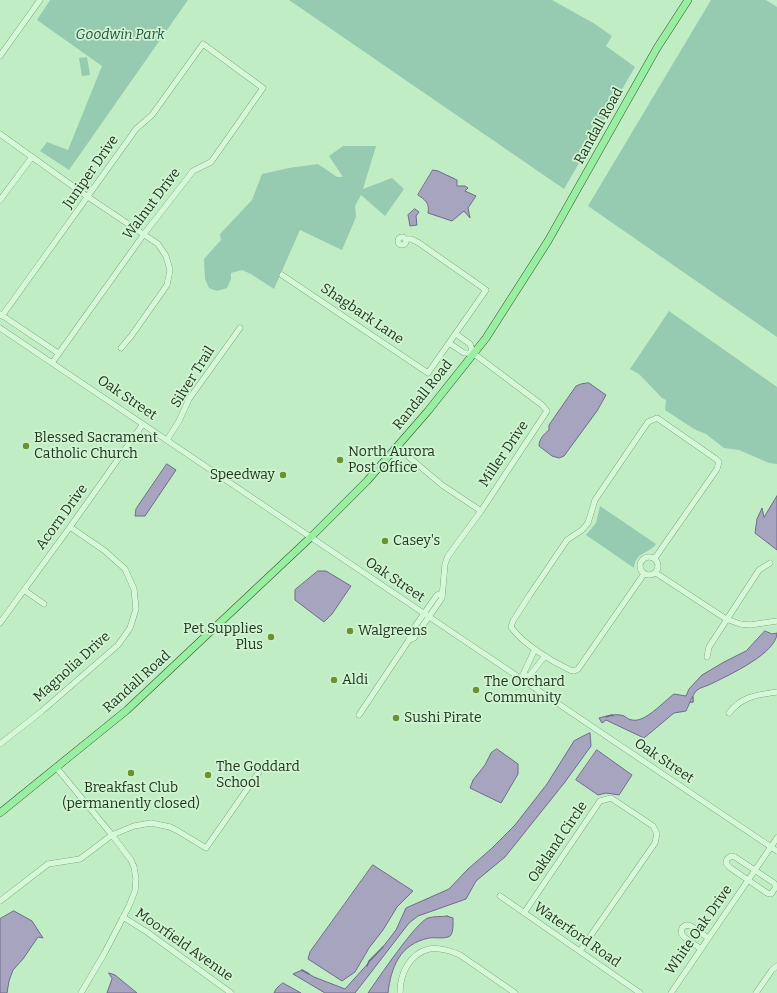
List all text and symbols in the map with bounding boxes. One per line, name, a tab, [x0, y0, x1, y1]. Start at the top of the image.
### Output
park label: Goodwin Park	[75, 27, 165, 43]
street label: Randall Road	[571, 85, 627, 167]
street label: Juniper Drive	[60, 132, 122, 212]
street label: Walnut Drive	[120, 165, 184, 243]
street label: Shagbark Lane	[317, 280, 407, 348]
street label: Silver Trail	[168, 343, 218, 411]
street label: Randall Road	[390, 357, 456, 433]
street label: Oak Street	[94, 372, 160, 424]
street label: Miller Drive	[476, 418, 532, 490]
place label: Blessed Sacrament Catholic Church	[34, 430, 158, 462]
marker: Blessed Sacrament Catholic Church	[21, 441, 31, 451]
place label: North Aurora Post Office	[348, 444, 435, 476]
marker: North Aurora Post Office	[335, 455, 345, 465]
place label: Speedway	[210, 467, 275, 483]
marker: Speedway	[278, 470, 288, 480]
street label: Acorn Drive	[33, 481, 91, 553]
place label: Casey's	[393, 533, 440, 549]
marker: Casey's	[380, 536, 390, 546]
street label: Oak Street	[362, 554, 428, 606]
place label: Pet Supplies Plus	[183, 621, 263, 654]
place label: Walgreens	[358, 623, 427, 639]
marker: Walgreens	[345, 626, 355, 636]
street label: Magnolia Drive	[30, 628, 114, 706]
marker: Pet Supplies Plus	[266, 632, 276, 642]
street label: Randall Road	[100, 647, 174, 717]
place label: Aldi	[342, 672, 368, 688]
place label: The Orchard Community	[484, 674, 565, 706]
marker: Aldi	[329, 675, 339, 685]
marker: The Orchard Community	[471, 685, 481, 695]
place label: Sushi Pirate	[404, 710, 482, 726]
marker: Sushi Pirate	[391, 713, 401, 723]
street label: Oak Street	[631, 735, 697, 787]
place label: The Goddard School	[216, 759, 300, 792]
marker: Breakfast Club (permanently closed)	[126, 768, 136, 778]
marker: The Goddard School	[203, 770, 213, 780]
place label: Breakfast Club (permanently closed)	[62, 780, 200, 812]
street label: Oakland Circle	[525, 798, 591, 886]
street label: White Oak Drive	[662, 882, 736, 978]
street label: Waterford Road	[530, 899, 624, 971]
street label: Moorfield Avenue	[132, 905, 236, 985]

